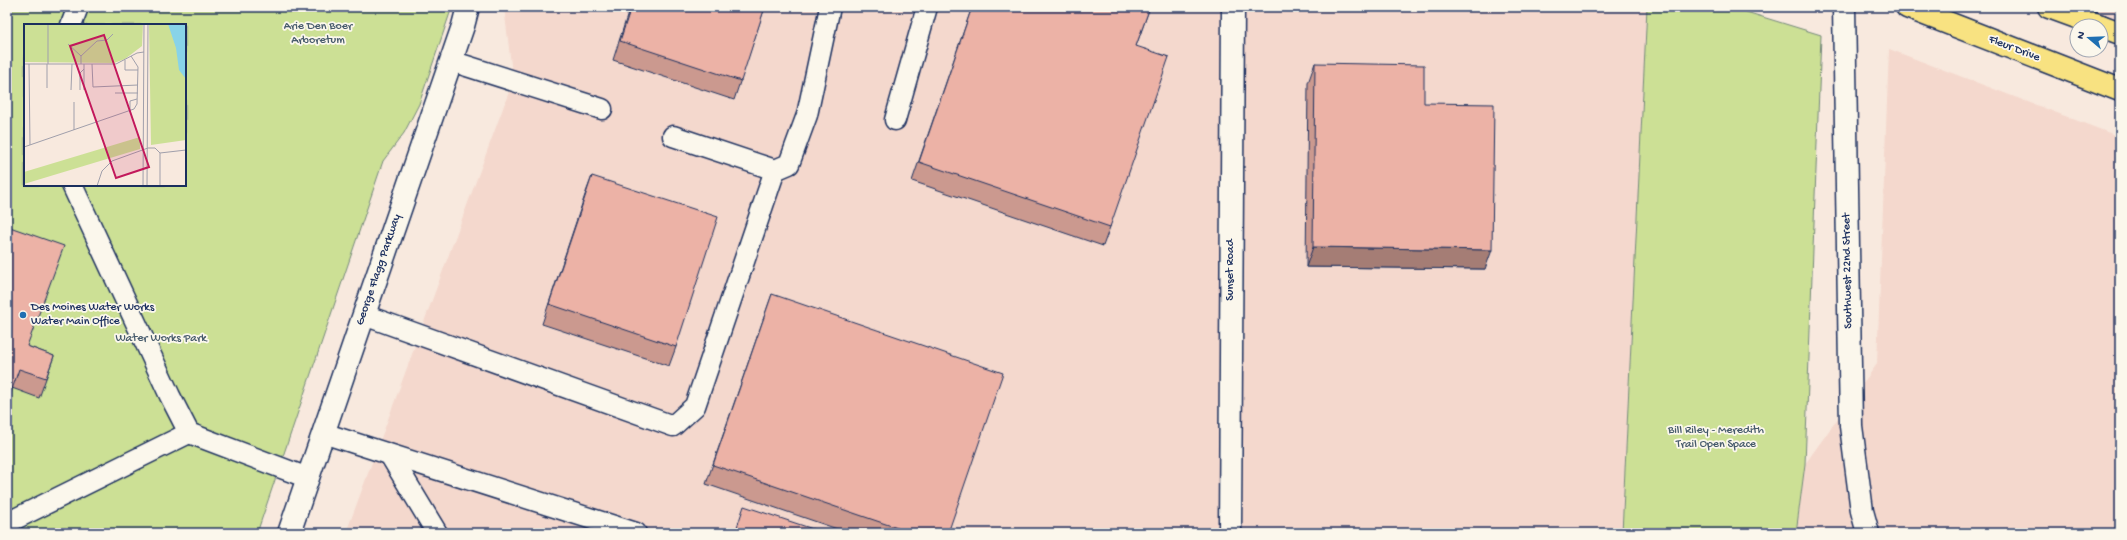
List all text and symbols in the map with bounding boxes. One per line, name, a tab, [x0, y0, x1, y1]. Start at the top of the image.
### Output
north arrow	[2069, 18, 2109, 58]
park label: Arie Den Boer Arboretum	[284, 20, 354, 48]
inset map	[24, 24, 186, 186]
text: N	[2075, 30, 2088, 41]
street label: Fleur Drive	[1985, 32, 2042, 65]
street label: George Flagg Parkway	[353, 212, 405, 327]
street label: Southwest 22nd Street	[1840, 212, 1856, 329]
street label: Sunset Road	[1224, 238, 1238, 301]
place label: Des Moines Water Works Water Main Office	[30, 301, 155, 329]
marker: Des Moines Water Works Water Main Office	[18, 310, 28, 320]
park label: Water Works Park	[115, 332, 208, 346]
park label: Bill Riley - Meredith Trail Open Space	[1667, 424, 1764, 452]

